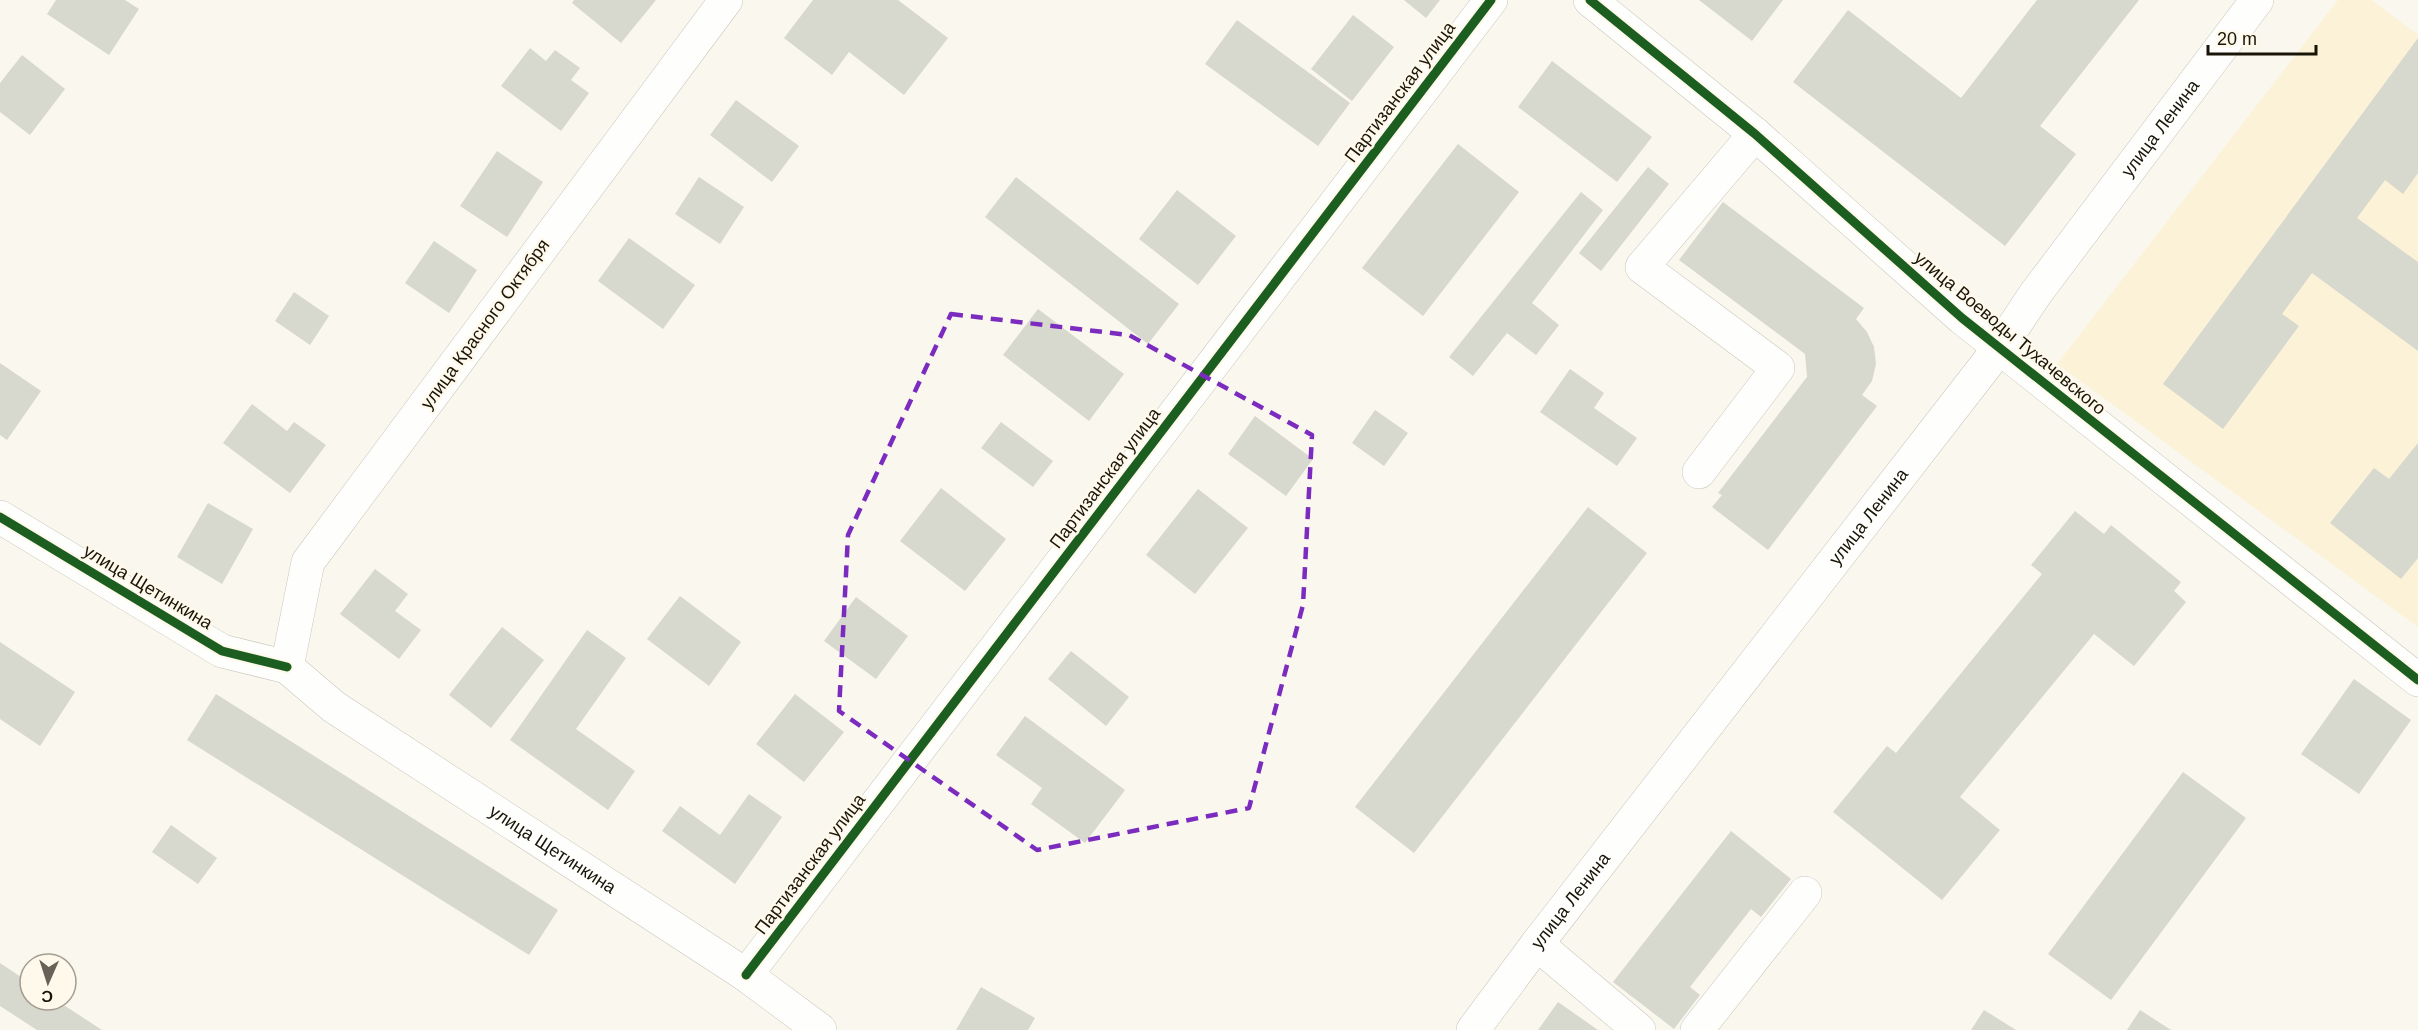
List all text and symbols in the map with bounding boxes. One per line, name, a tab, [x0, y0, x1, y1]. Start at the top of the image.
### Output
street label: Партизанская улица	[1341, 17, 1460, 166]
scale bar	[2208, 18, 2316, 56]
text: 20 m	[2217, 29, 2257, 49]
street label: улица Ленина	[2117, 75, 2204, 181]
street label: улица Красного Октября	[417, 235, 553, 413]
street label: улица Воеводы Тухачевского	[1910, 247, 2110, 419]
street label: Партизанская улица	[1046, 403, 1165, 552]
street label: улица Ленина	[1825, 464, 1913, 569]
street label: улица Щетинкина	[80, 541, 217, 634]
street label: Партизанская улица	[751, 789, 870, 938]
street label: улица Щетинкина	[486, 801, 621, 898]
street label: улица Ленина	[1527, 848, 1615, 953]
north arrow	[18, 952, 78, 1012]
text: С	[41, 988, 53, 1005]

